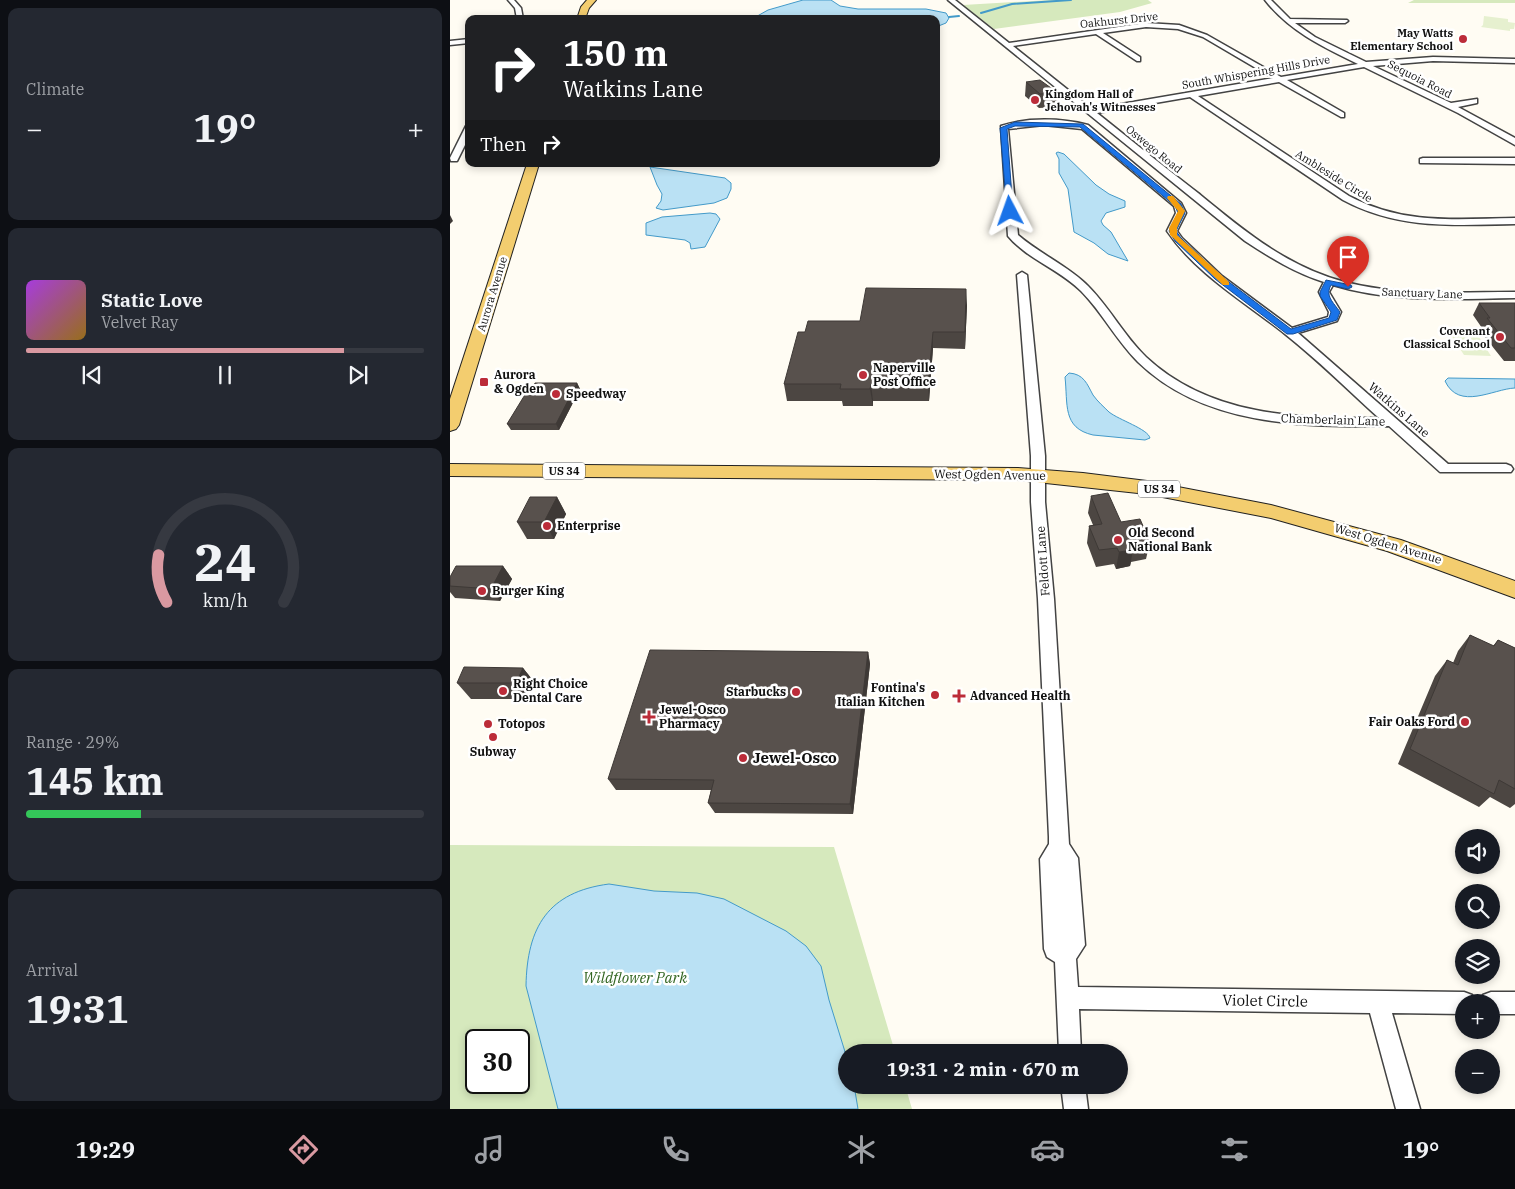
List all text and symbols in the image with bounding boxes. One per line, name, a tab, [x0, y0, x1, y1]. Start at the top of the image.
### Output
street label: Oakhurst Drive	[1079, 9, 1159, 31]
place label: May Watts Elementary School	[1350, 26, 1453, 53]
text: 150 m	[563, 30, 668, 76]
marker: May Watts Elementary School	[1457, 33, 1469, 45]
icon: right	[480, 35, 545, 100]
street label: South Whispering Hills Drive	[1181, 52, 1331, 92]
street label: Sequoia Road	[1385, 57, 1455, 101]
text: Watkins Lane	[563, 74, 703, 103]
text: Climate	[26, 79, 84, 99]
place label: Kingdom Hall of Jehovah's Witnesses	[1045, 87, 1156, 114]
marker: Kingdom Hall of Jehovah's Witnesses	[1029, 94, 1041, 106]
text: 19°	[193, 103, 257, 152]
text: −	[26, 110, 43, 147]
text: +	[407, 110, 424, 147]
street label: Oswego Road	[1123, 122, 1185, 176]
icon: right	[537, 130, 565, 158]
text: Then	[480, 132, 527, 156]
street label: Ambleside Circle	[1293, 147, 1375, 205]
position arrow	[983, 184, 1035, 236]
pin	[1327, 236, 1369, 287]
icon: arrive	[1334, 243, 1362, 271]
street label: Aurora Avenue	[474, 255, 510, 333]
street label: Sanctuary Lane	[1381, 285, 1463, 301]
text: Static Love	[101, 288, 203, 312]
text: Velvet Ray	[101, 312, 178, 332]
place label: Covenant Classical School	[1403, 324, 1490, 351]
marker: Covenant Classical School	[1494, 331, 1506, 343]
place label: Naperville Post Office	[873, 360, 936, 389]
icon: previous	[78, 361, 106, 389]
icon: pause	[211, 361, 239, 389]
icon: next	[344, 361, 372, 389]
place label: Aurora & Ogden	[494, 367, 544, 396]
marker: Naperville Post Office	[857, 369, 869, 381]
marker: Aurora & Ogden	[478, 376, 490, 388]
street label: Watkins Lane	[1366, 379, 1433, 440]
place label: Speedway	[566, 386, 626, 401]
marker: Speedway	[550, 388, 562, 400]
street label: Chamberlain Lane	[1281, 410, 1385, 429]
road number: US 34	[543, 462, 585, 480]
street label: West Ogden Avenue	[934, 466, 1046, 483]
road number: US 34	[1138, 480, 1180, 498]
place label: Enterprise	[557, 518, 621, 533]
marker: Enterprise	[541, 520, 553, 532]
street label: West Ogden Avenue	[1333, 520, 1444, 567]
place label: Old Second National Bank	[1128, 525, 1213, 554]
street label: Feldott Lane	[1033, 526, 1052, 596]
text: 24	[194, 528, 256, 595]
marker: Old Second National Bank	[1112, 534, 1124, 546]
place label: Burger King	[492, 583, 564, 598]
marker: Burger King	[476, 585, 488, 597]
text: km/h	[202, 589, 248, 612]
place label: Right Choice Dental Care	[513, 676, 588, 705]
place label: Fontina's Italian Kitchen	[837, 680, 925, 709]
place label: Starbucks	[726, 684, 786, 699]
marker: Right Choice Dental Care	[497, 685, 509, 697]
marker: Starbucks	[790, 686, 802, 698]
place label: Advanced Health	[970, 688, 1071, 703]
marker: Fontina's Italian Kitchen	[929, 689, 941, 701]
marker: Advanced Health	[952, 689, 966, 703]
place label: Jewel-Osco Pharmacy	[659, 702, 726, 731]
marker: Jewel-Osco Pharmacy	[643, 711, 655, 723]
place label: Fair Oaks Ford	[1368, 714, 1455, 729]
place label: Totopos	[498, 716, 545, 731]
marker: Fair Oaks Ford	[1459, 716, 1471, 728]
marker: Totopos	[482, 718, 494, 730]
marker: Subway	[487, 731, 499, 743]
text: Range · 29%	[26, 732, 119, 752]
place label: Subway	[470, 744, 516, 759]
place label: Jewel-Osco	[753, 748, 837, 767]
marker: Jewel-Osco	[737, 752, 749, 764]
text: 145 km	[26, 756, 164, 805]
map controls	[1455, 829, 1500, 1094]
button: sound	[1455, 829, 1500, 874]
button: search	[1455, 884, 1500, 929]
button: layers	[1455, 939, 1500, 984]
text: Arrival	[26, 960, 78, 980]
park label: Wildflower Park	[583, 968, 687, 987]
text: 19:31	[26, 984, 129, 1033]
street label: Violet Circle	[1222, 990, 1308, 1011]
button: +	[1455, 994, 1500, 1039]
speed limit sign: 30	[465, 1029, 530, 1094]
button: −	[1455, 1049, 1500, 1094]
text: 19:31 · 2 min · 670 m	[887, 1057, 1079, 1081]
icon: directions	[286, 1132, 321, 1167]
icon: music	[472, 1132, 507, 1167]
icon: phone	[658, 1132, 693, 1167]
icon: climate	[844, 1132, 879, 1167]
icon: car	[1030, 1132, 1065, 1167]
icon: filters	[1217, 1132, 1252, 1167]
text: 19:29	[76, 1135, 135, 1164]
text: 19°	[1403, 1135, 1439, 1164]

